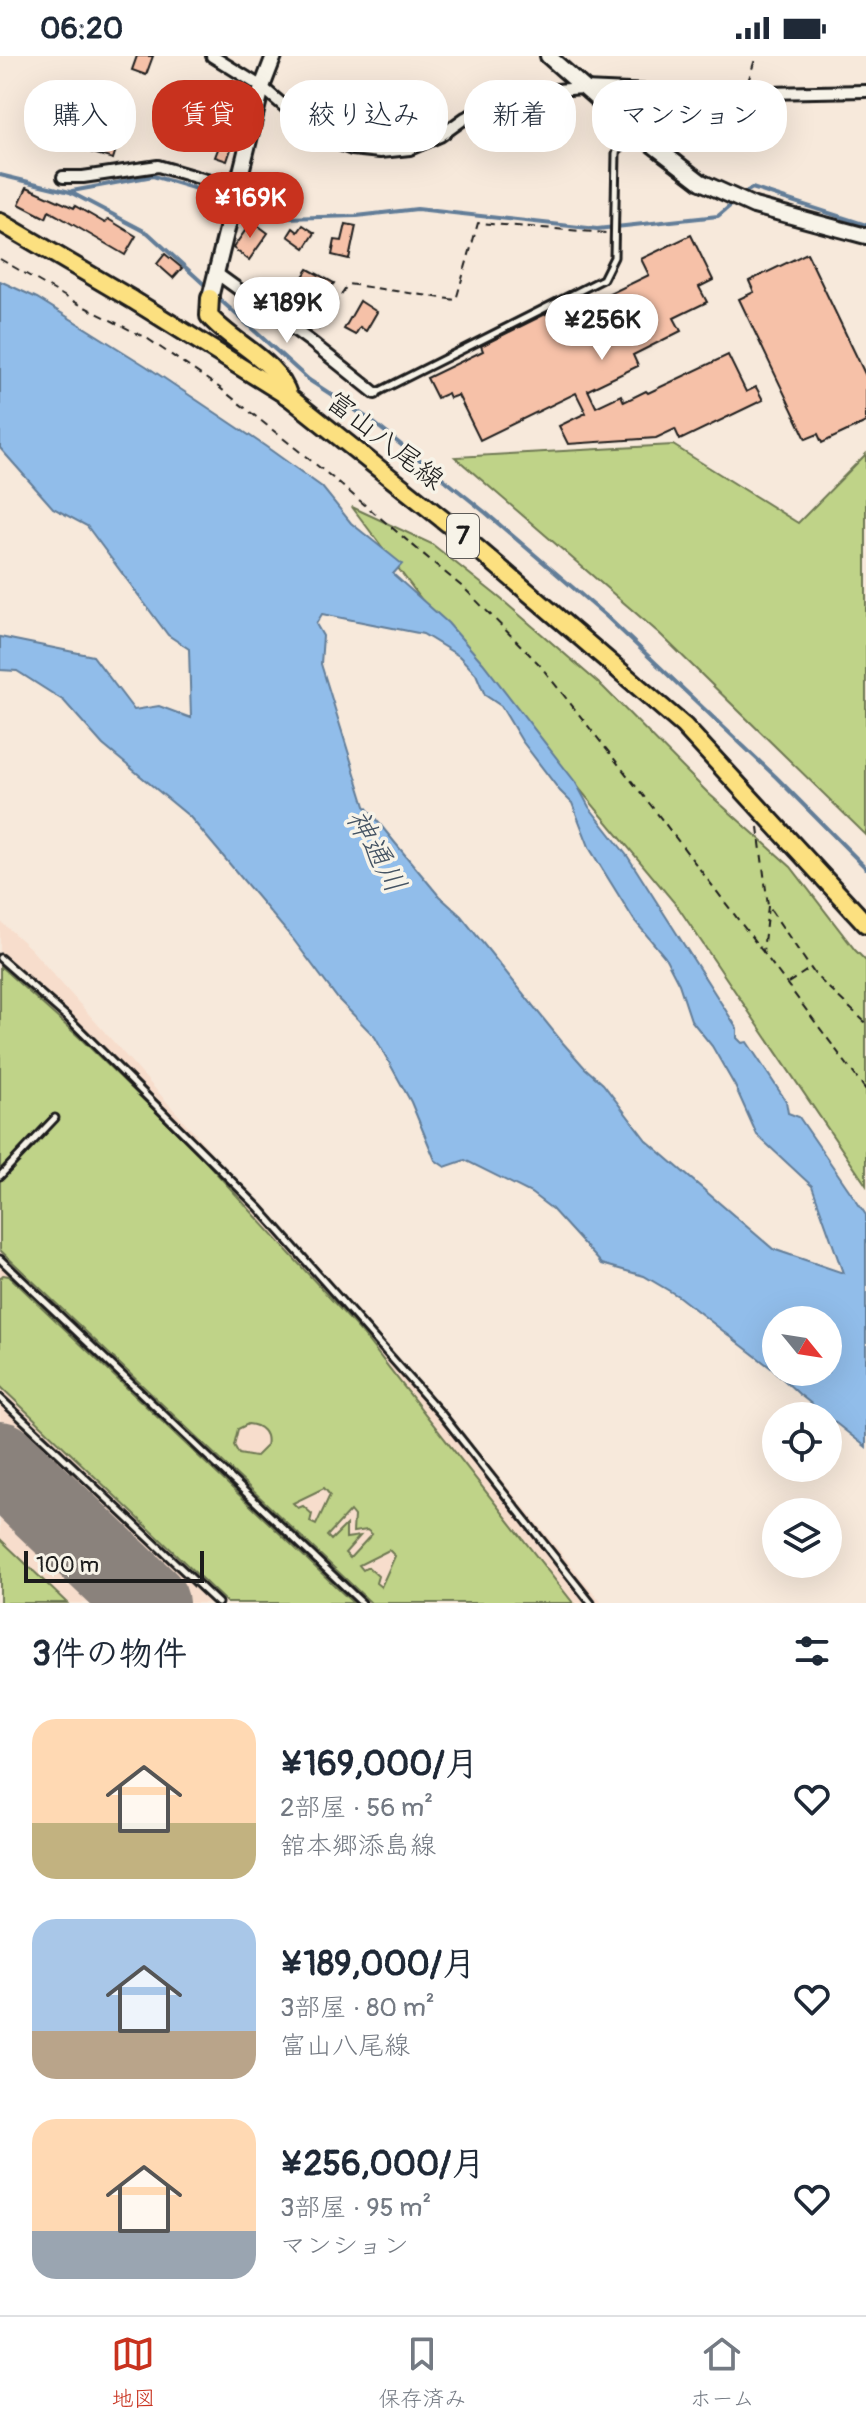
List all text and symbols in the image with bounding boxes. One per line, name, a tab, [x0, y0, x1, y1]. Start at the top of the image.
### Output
text: 06:20	[40, 10, 123, 47]
chip: 購入	[24, 80, 136, 152]
chip: 賃貸	[152, 80, 264, 152]
chip: 絞り込み	[280, 80, 448, 152]
chip: 新着	[464, 80, 576, 152]
chip: マンション	[592, 80, 787, 152]
pin: ¥169K	[194, 172, 306, 240]
text: ¥169K	[214, 182, 286, 214]
pin: ¥189K	[231, 277, 343, 345]
text: ¥189K	[252, 287, 322, 319]
pin: ¥256K	[546, 294, 658, 362]
text: ¥256K	[563, 304, 641, 336]
street label: 富山八尾線	[319, 384, 451, 498]
road number: 7	[447, 514, 479, 558]
water label: 神通川	[338, 803, 414, 899]
north arrow	[762, 1306, 842, 1386]
map controls	[762, 1306, 842, 1578]
button: locate	[762, 1402, 842, 1482]
button: layers	[762, 1498, 842, 1578]
scale bar	[24, 1547, 204, 1583]
text: 100 m	[36, 1551, 99, 1579]
icon: filters	[790, 1629, 834, 1673]
text: 3件の物件	[32, 1633, 187, 1676]
text: ¥169,000/月	[280, 1743, 479, 1786]
icon: home	[96, 1751, 192, 1847]
icon: heart	[790, 1777, 834, 1821]
text: 2部屋 · 56 m²	[280, 1792, 433, 1824]
text: 舘本郷添島線	[280, 1830, 436, 1862]
text: ¥189,000/月	[280, 1943, 476, 1986]
icon: home	[96, 1951, 192, 2047]
icon: heart	[790, 1977, 834, 2021]
text: 3部屋 · 80 m²	[280, 1992, 435, 2024]
text: 富山八尾線	[280, 2030, 410, 2062]
text: ¥256,000/月	[280, 2143, 485, 2186]
icon: home	[96, 2151, 192, 2247]
icon: heart	[790, 2177, 834, 2221]
text: 3部屋 · 95 m²	[280, 2192, 431, 2224]
text: マンション	[280, 2230, 409, 2262]
tab: 地図	[111, 2332, 155, 2413]
tab: 保存済み	[378, 2332, 466, 2413]
tab: ホーム	[689, 2332, 755, 2413]

